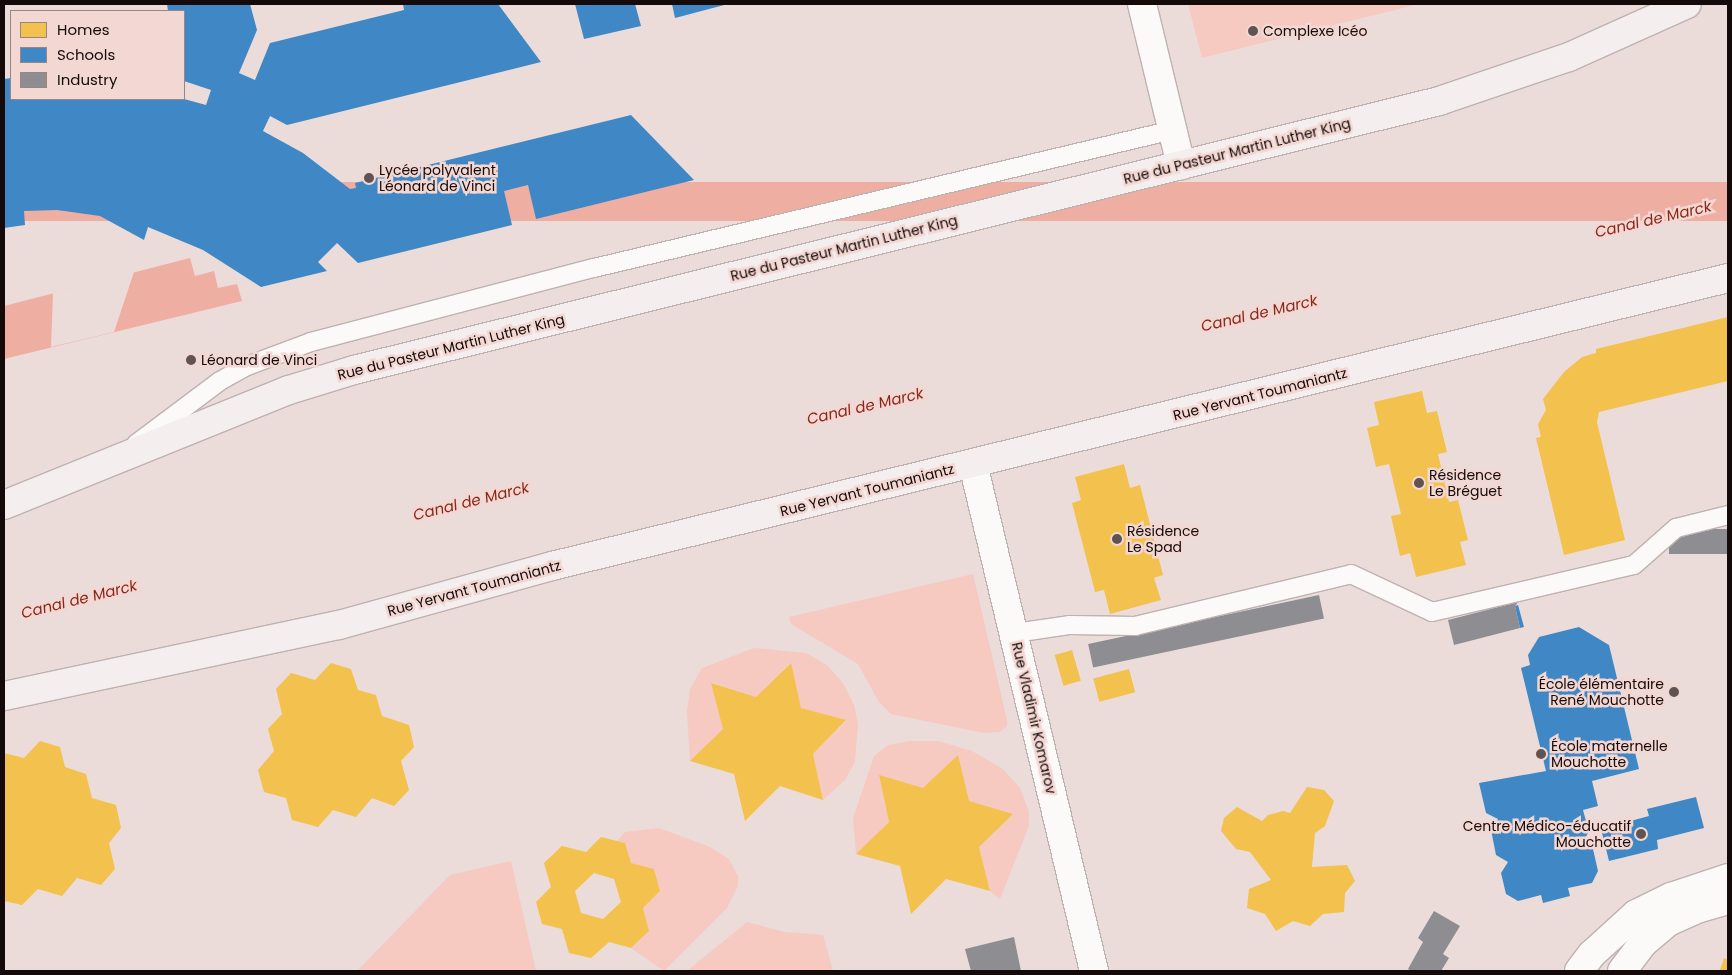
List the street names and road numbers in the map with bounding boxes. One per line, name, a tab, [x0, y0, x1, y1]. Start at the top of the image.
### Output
street label: Rue du Pasteur Martin Luther King	[1122, 115, 1352, 187]
street label: Rue du Pasteur Martin Luther King	[729, 212, 959, 284]
street label: Rue du Pasteur Martin Luther King	[336, 311, 566, 383]
street label: Rue Yervant Toumaniantz	[1171, 364, 1349, 424]
street label: Rue Yervant Toumaniantz	[778, 460, 956, 520]
street label: Rue Yervant Toumaniantz	[385, 557, 563, 619]
street label: Rue Vladimir Komarov	[1008, 640, 1060, 796]

